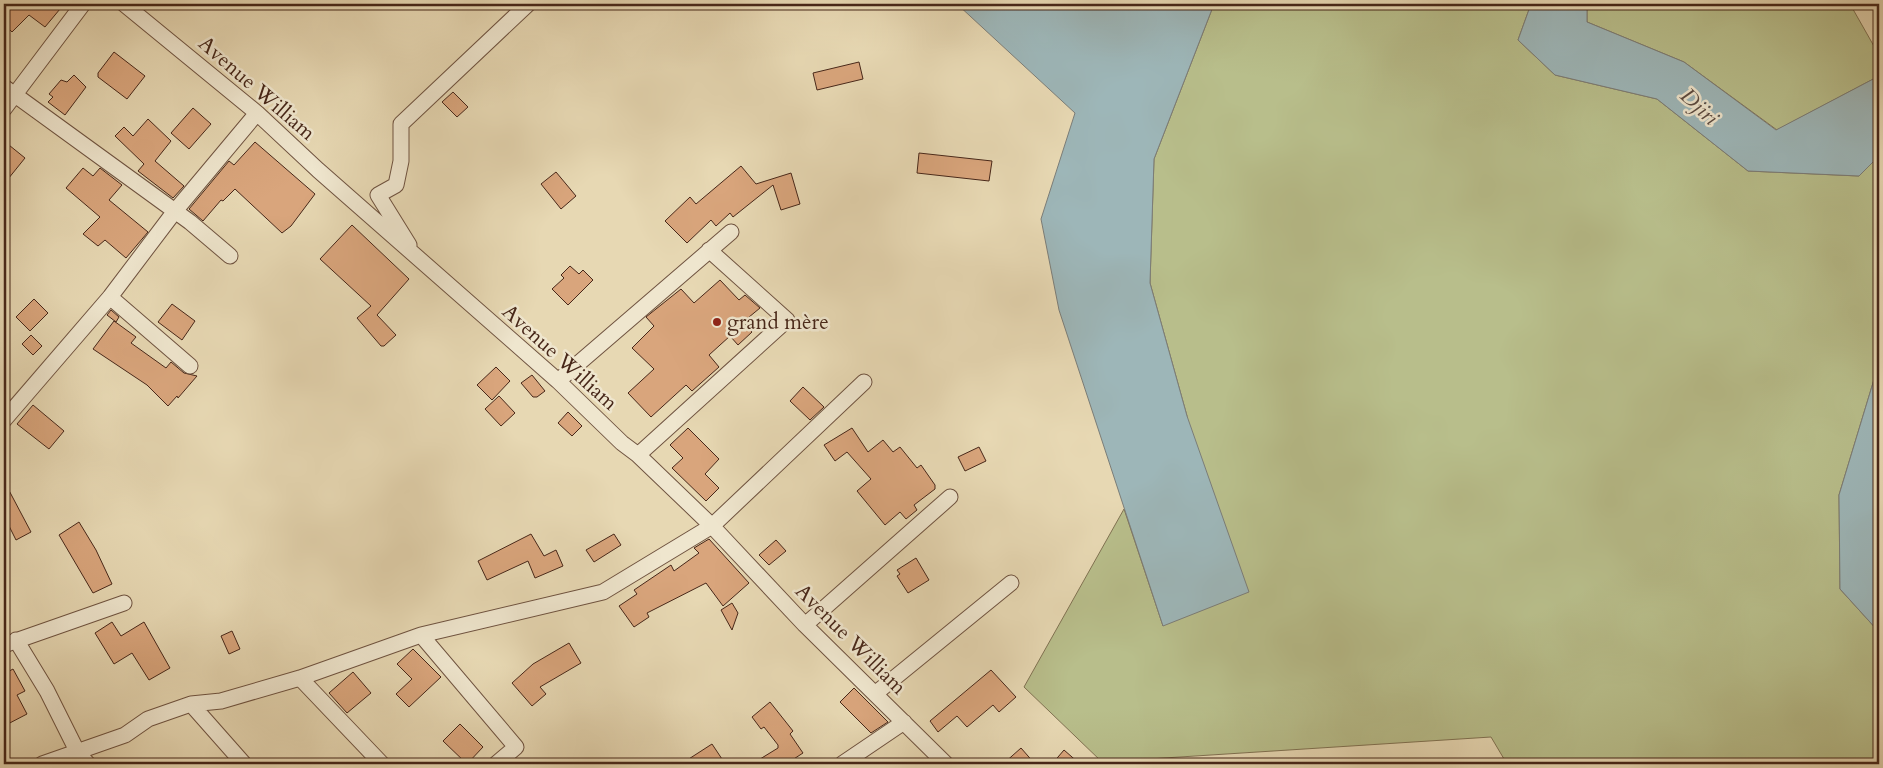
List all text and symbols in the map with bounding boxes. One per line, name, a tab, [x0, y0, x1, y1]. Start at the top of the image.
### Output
street label: Avenue William	[192, 29, 322, 147]
water label: Djiri	[1673, 81, 1726, 133]
street label: Avenue William	[496, 298, 624, 417]
place label: grand mère	[727, 308, 829, 337]
marker: grand mère	[711, 316, 723, 328]
street label: Avenue William	[789, 577, 913, 701]

